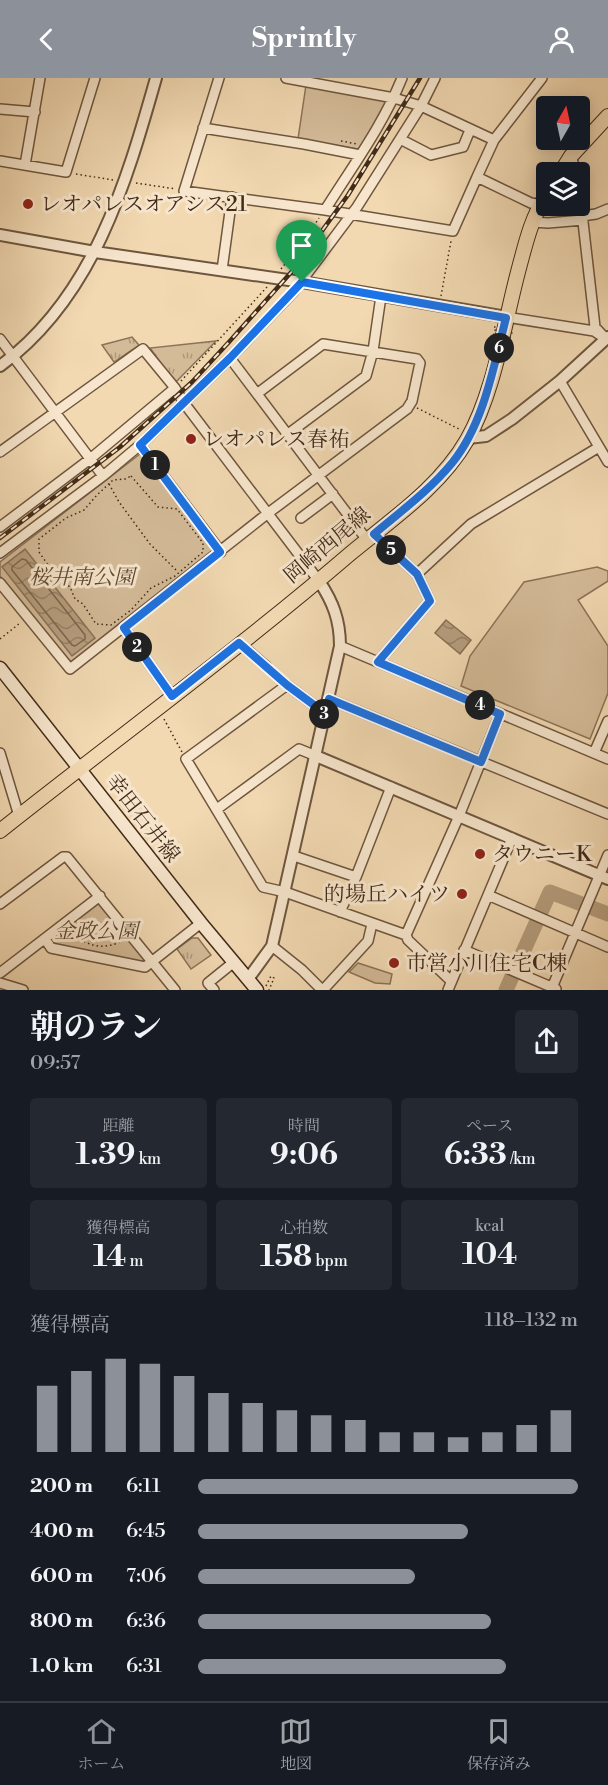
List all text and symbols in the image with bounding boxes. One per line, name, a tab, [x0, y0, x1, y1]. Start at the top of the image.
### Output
text: Sprintly	[252, 22, 356, 56]
icon: back	[30, 23, 63, 56]
icon: person	[545, 23, 578, 56]
north arrow	[536, 96, 590, 150]
map controls	[536, 96, 590, 216]
button: layers	[536, 162, 590, 216]
place label: レオパレスオアシス21	[40, 192, 247, 218]
marker: レオパレスオアシス21	[21, 197, 35, 211]
pin	[276, 220, 327, 282]
icon: arrive	[285, 229, 318, 262]
pin: 6	[484, 333, 514, 363]
text: 6	[494, 338, 504, 358]
place label: レオパレス春祐	[203, 427, 349, 453]
marker: レオパレス春祐	[184, 432, 198, 446]
pin: 1	[140, 450, 170, 480]
text: 1	[151, 455, 159, 475]
street label: 岡崎西尾線	[279, 502, 376, 589]
pin: 5	[376, 535, 406, 565]
text: 5	[386, 540, 396, 560]
park label: 桜井南公園	[30, 565, 137, 591]
pin: 2	[122, 632, 152, 662]
text: 2	[132, 637, 142, 657]
pin: 4	[465, 690, 495, 720]
text: 4	[475, 695, 485, 715]
pin: 3	[309, 699, 339, 729]
text: 3	[319, 704, 329, 724]
street label: 幸田石井線	[100, 769, 185, 868]
place label: タウニーK	[492, 842, 593, 868]
marker: タウニーK	[473, 847, 487, 861]
place label: 的場丘ハイツ	[324, 882, 450, 908]
marker: 的場丘ハイツ	[455, 887, 469, 901]
park label: 金政公園	[54, 919, 141, 945]
place label: 市営小川住宅C棟	[406, 951, 567, 977]
marker: 市営小川住宅C棟	[387, 956, 401, 970]
text: 朝のラン	[30, 1008, 162, 1049]
button: share	[515, 1010, 578, 1073]
text: 09:57	[30, 1051, 80, 1076]
text: 距離	[102, 1116, 134, 1136]
text: 時間	[288, 1116, 320, 1136]
text: ペース	[466, 1116, 513, 1136]
text: 1.39	[76, 1136, 135, 1174]
text: 9:06	[270, 1136, 338, 1174]
text: 6:33	[444, 1136, 507, 1174]
text: km	[135, 1149, 161, 1169]
text: /km	[507, 1149, 536, 1169]
text: kcal	[475, 1216, 504, 1236]
text: 獲得標高	[86, 1218, 150, 1238]
text: 心拍数	[280, 1218, 328, 1238]
text: 104	[462, 1236, 517, 1274]
text: 14	[93, 1238, 126, 1276]
text: 158	[260, 1238, 312, 1276]
text: m	[126, 1251, 144, 1271]
text: bpm	[312, 1251, 348, 1271]
text: 118–132 m	[485, 1308, 578, 1333]
text: 獲得標高	[30, 1313, 110, 1338]
text: 200 m	[30, 1474, 93, 1499]
text: 6:11	[126, 1474, 161, 1499]
text: 400 m	[30, 1519, 94, 1544]
text: 6:45	[126, 1519, 166, 1544]
text: 600 m	[30, 1564, 93, 1589]
text: 7:06	[126, 1564, 166, 1589]
text: 800 m	[30, 1609, 93, 1634]
text: 6:36	[126, 1609, 166, 1634]
text: 1.0 km	[30, 1654, 94, 1679]
text: 6:31	[126, 1654, 162, 1679]
tab: ホーム	[77, 1715, 125, 1774]
tab: 地図	[279, 1715, 312, 1774]
tab: 保存済み	[467, 1715, 531, 1774]

